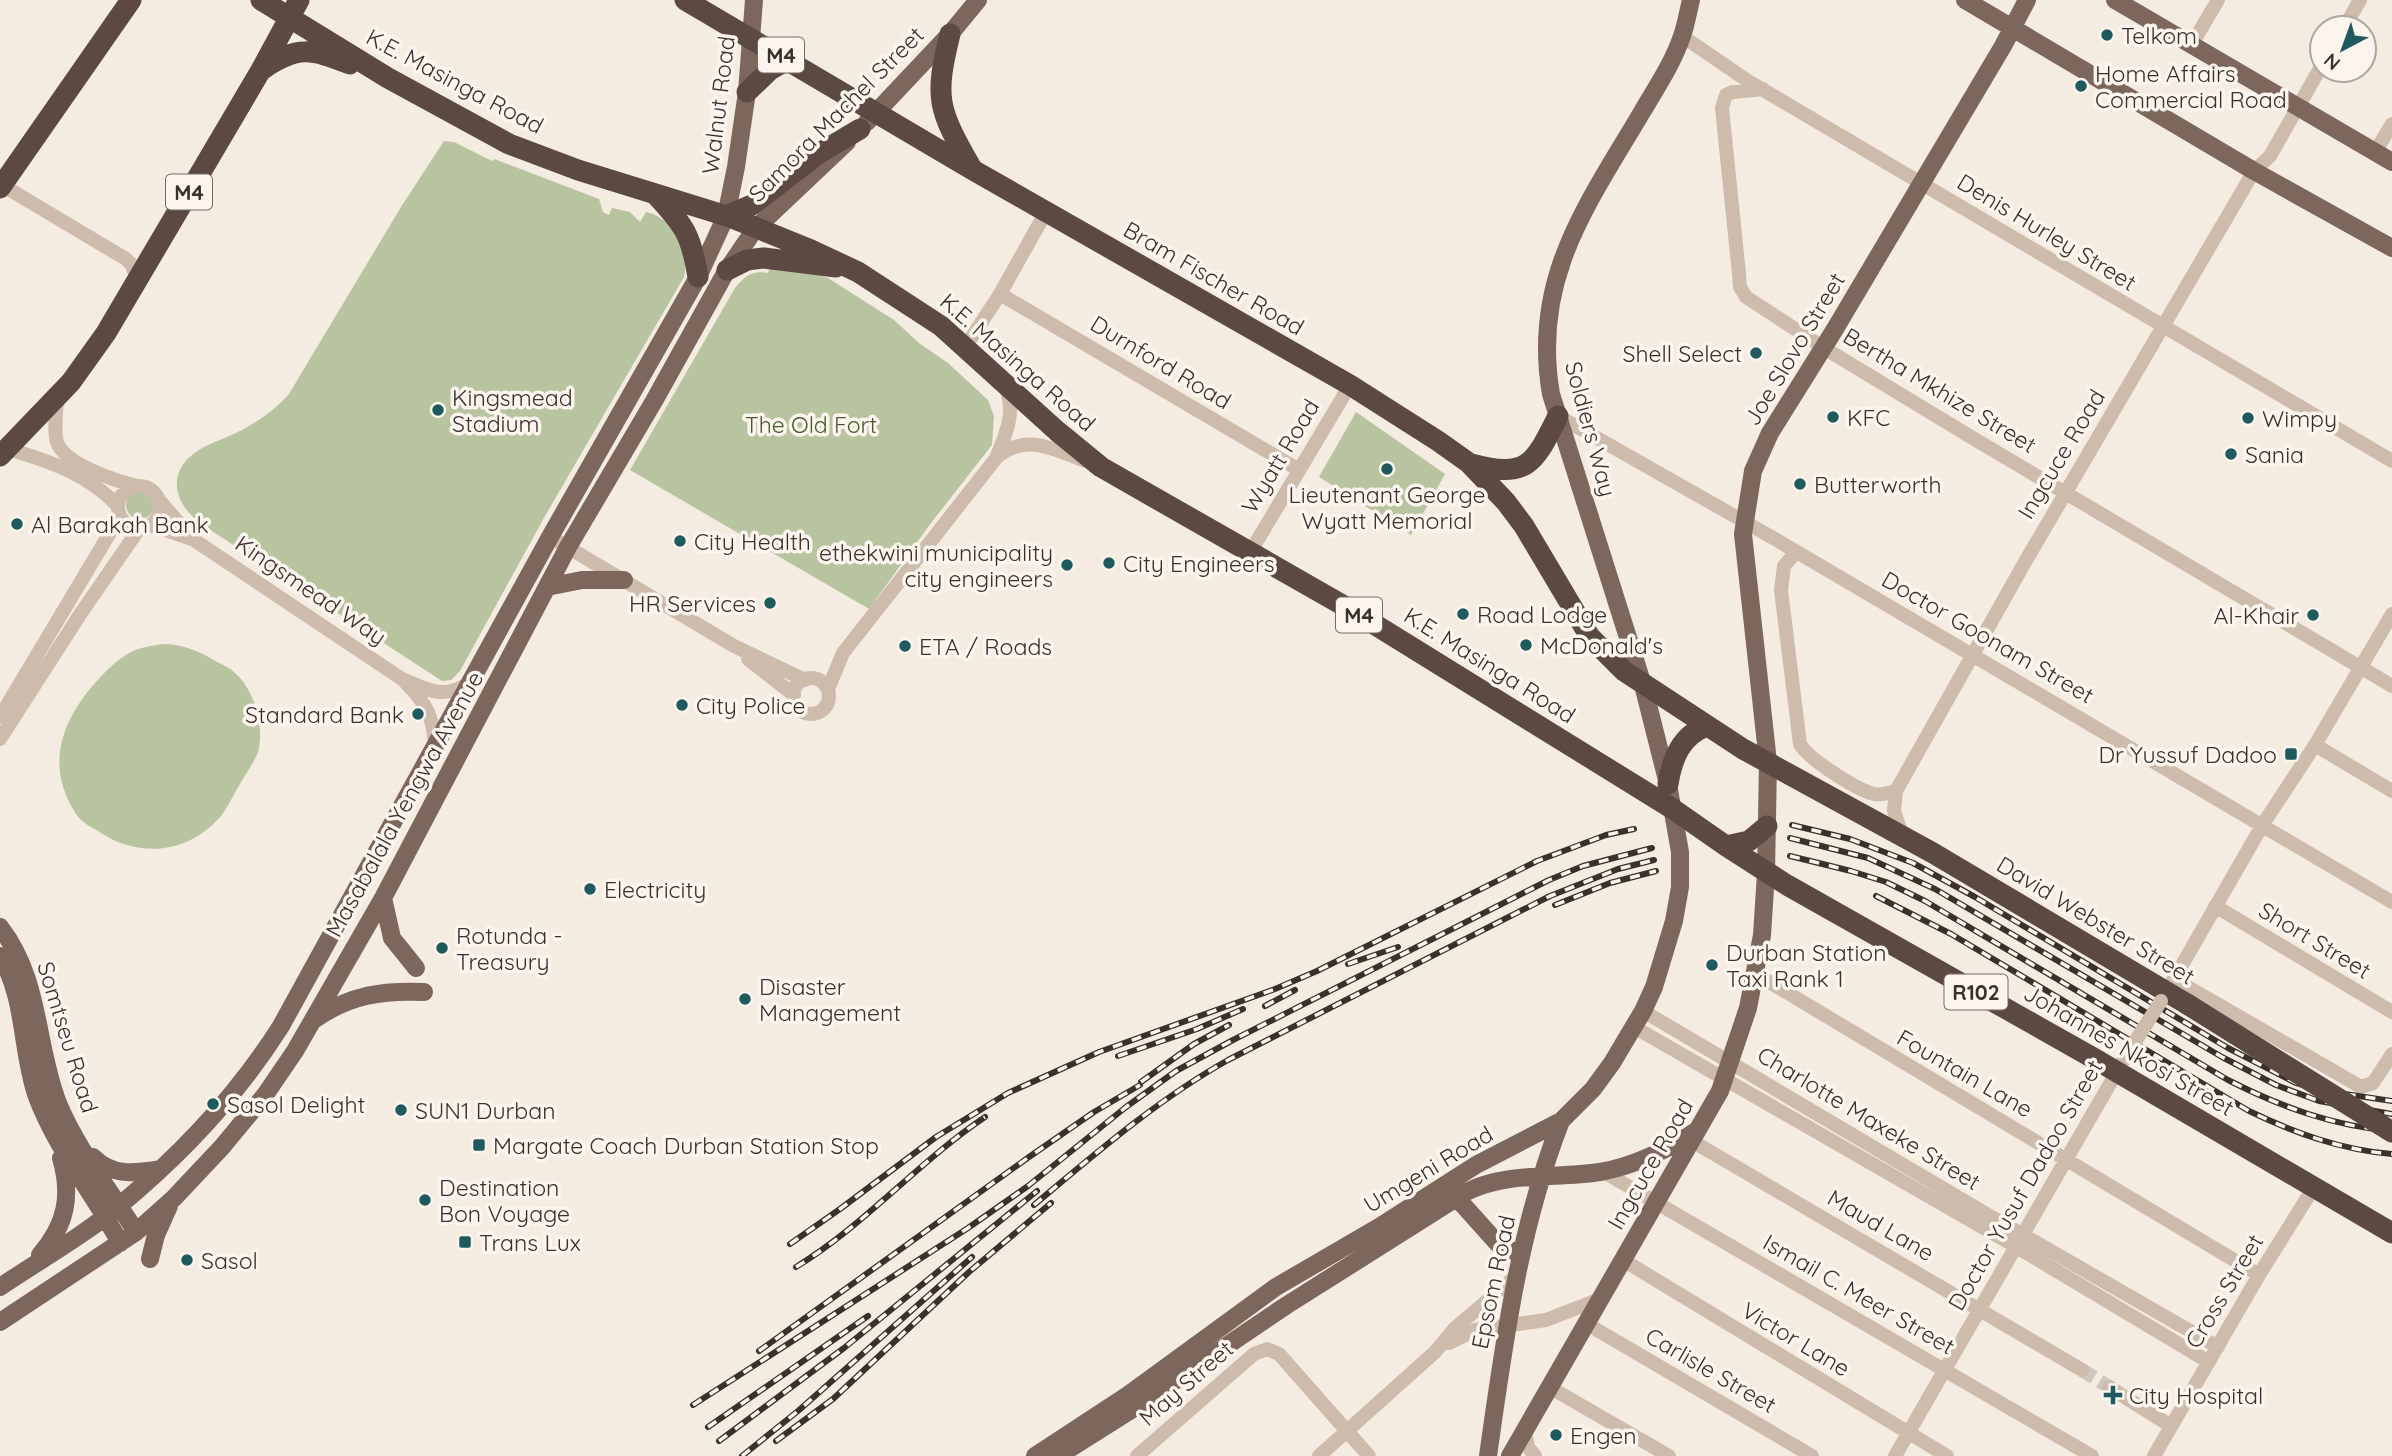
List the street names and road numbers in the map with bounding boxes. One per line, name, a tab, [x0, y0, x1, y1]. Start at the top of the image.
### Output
street label: Samora Machel Street	[742, 20, 930, 208]
street label: K.E. Masinga Road	[361, 22, 549, 140]
street label: Walnut Road	[695, 34, 741, 176]
road number: M4	[758, 38, 804, 72]
street label: Denis Hurley Street	[1952, 167, 2142, 297]
road number: M4	[166, 174, 212, 210]
street label: Bram Fischer Road	[1119, 215, 1309, 341]
street label: Joe Slovo Street	[1737, 267, 1851, 431]
street label: K.E. Masinga Road	[934, 287, 1102, 437]
street label: Durnford Road	[1086, 309, 1236, 415]
street label: Bertha Mkhize Street	[1838, 321, 2042, 459]
street label: Soldiers Way	[1559, 358, 1623, 500]
street label: Ingcuce Road	[2011, 384, 2111, 524]
street label: Wyatt Road	[1235, 394, 1325, 518]
street label: Kingsmead Way	[230, 529, 392, 651]
street label: Doctor Goonam Street	[1877, 564, 2099, 710]
road number: M4	[1336, 598, 1382, 632]
street label: K.E. Masinga Road	[1399, 601, 1581, 729]
street label: Masabalala Yengwa Avenue	[319, 666, 489, 942]
street label: David Webster Street	[1992, 849, 2200, 991]
street label: Short Street	[2254, 895, 2376, 985]
street label: Somtseu Road	[31, 958, 105, 1116]
road number: R102	[1944, 974, 2008, 1010]
street label: Johannes Nkosi Street	[2019, 978, 2239, 1122]
street label: Fountain Lane	[1892, 1023, 2038, 1123]
street label: Charlotte Maxeke Street	[1752, 1040, 1986, 1196]
street label: Doctor Yusuf Dadoo Street	[1941, 1054, 2109, 1315]
street label: Ingcuce Road	[1601, 1093, 1699, 1235]
street label: Umgeni Road	[1358, 1119, 1498, 1219]
street label: Maud Lane	[1822, 1183, 1940, 1267]
street label: Epsom Road	[1465, 1212, 1521, 1352]
street label: Ismail C. Meer Street	[1758, 1227, 1960, 1361]
street label: Cross Street	[2179, 1229, 2269, 1353]
street label: Victor Lane	[1737, 1295, 1855, 1383]
street label: Carlisle Street	[1641, 1321, 1782, 1419]
street label: May Street	[1133, 1334, 1239, 1432]

